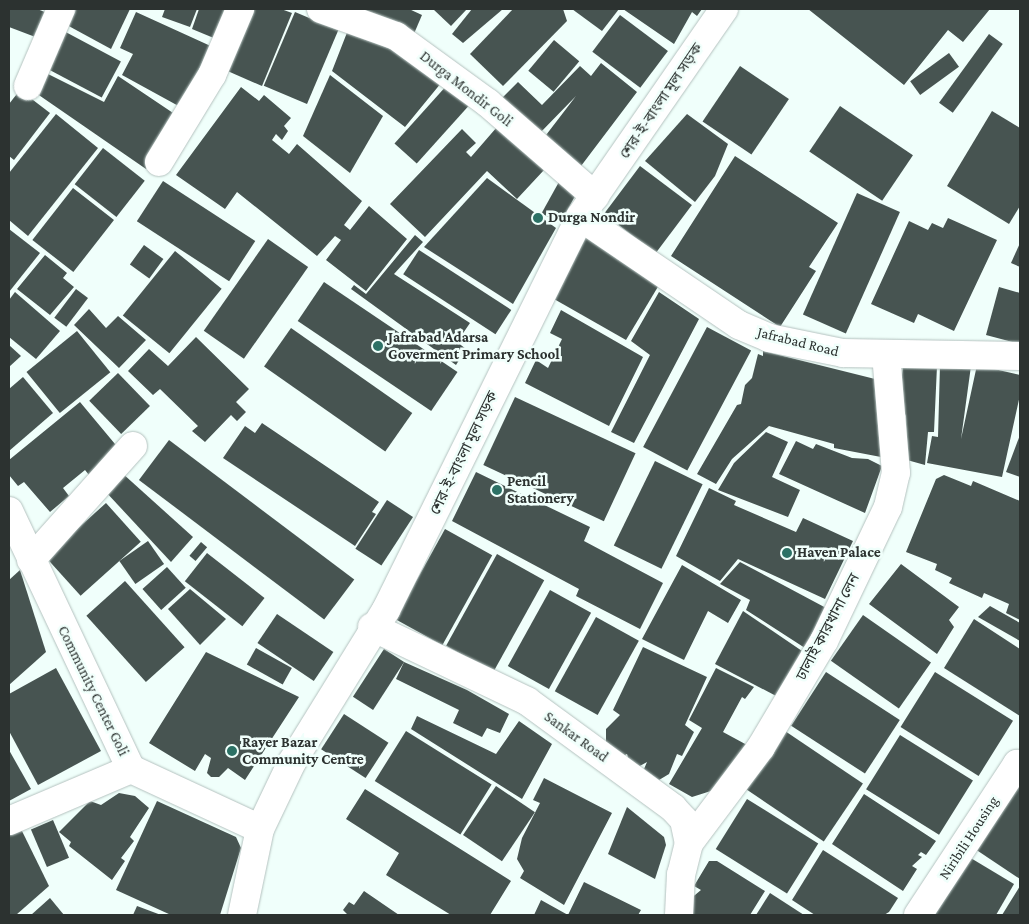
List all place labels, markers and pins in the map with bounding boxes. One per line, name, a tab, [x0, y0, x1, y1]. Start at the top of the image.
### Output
place label: Durga Nondir	[548, 209, 635, 227]
marker: Durga Nondir	[532, 212, 544, 224]
place label: Jafrabad Adarsa Goverment Primary School	[388, 328, 560, 363]
marker: Jafrabad Adarsa Goverment Primary School	[372, 340, 384, 352]
place label: Pencil Stationery	[507, 472, 574, 507]
marker: Pencil Stationery	[491, 484, 503, 496]
place label: Haven Palace	[797, 544, 881, 562]
marker: Haven Palace	[781, 547, 793, 559]
place label: Rayer Bazar Community Centre	[242, 733, 364, 768]
marker: Rayer Bazar Community Centre	[226, 745, 238, 757]

